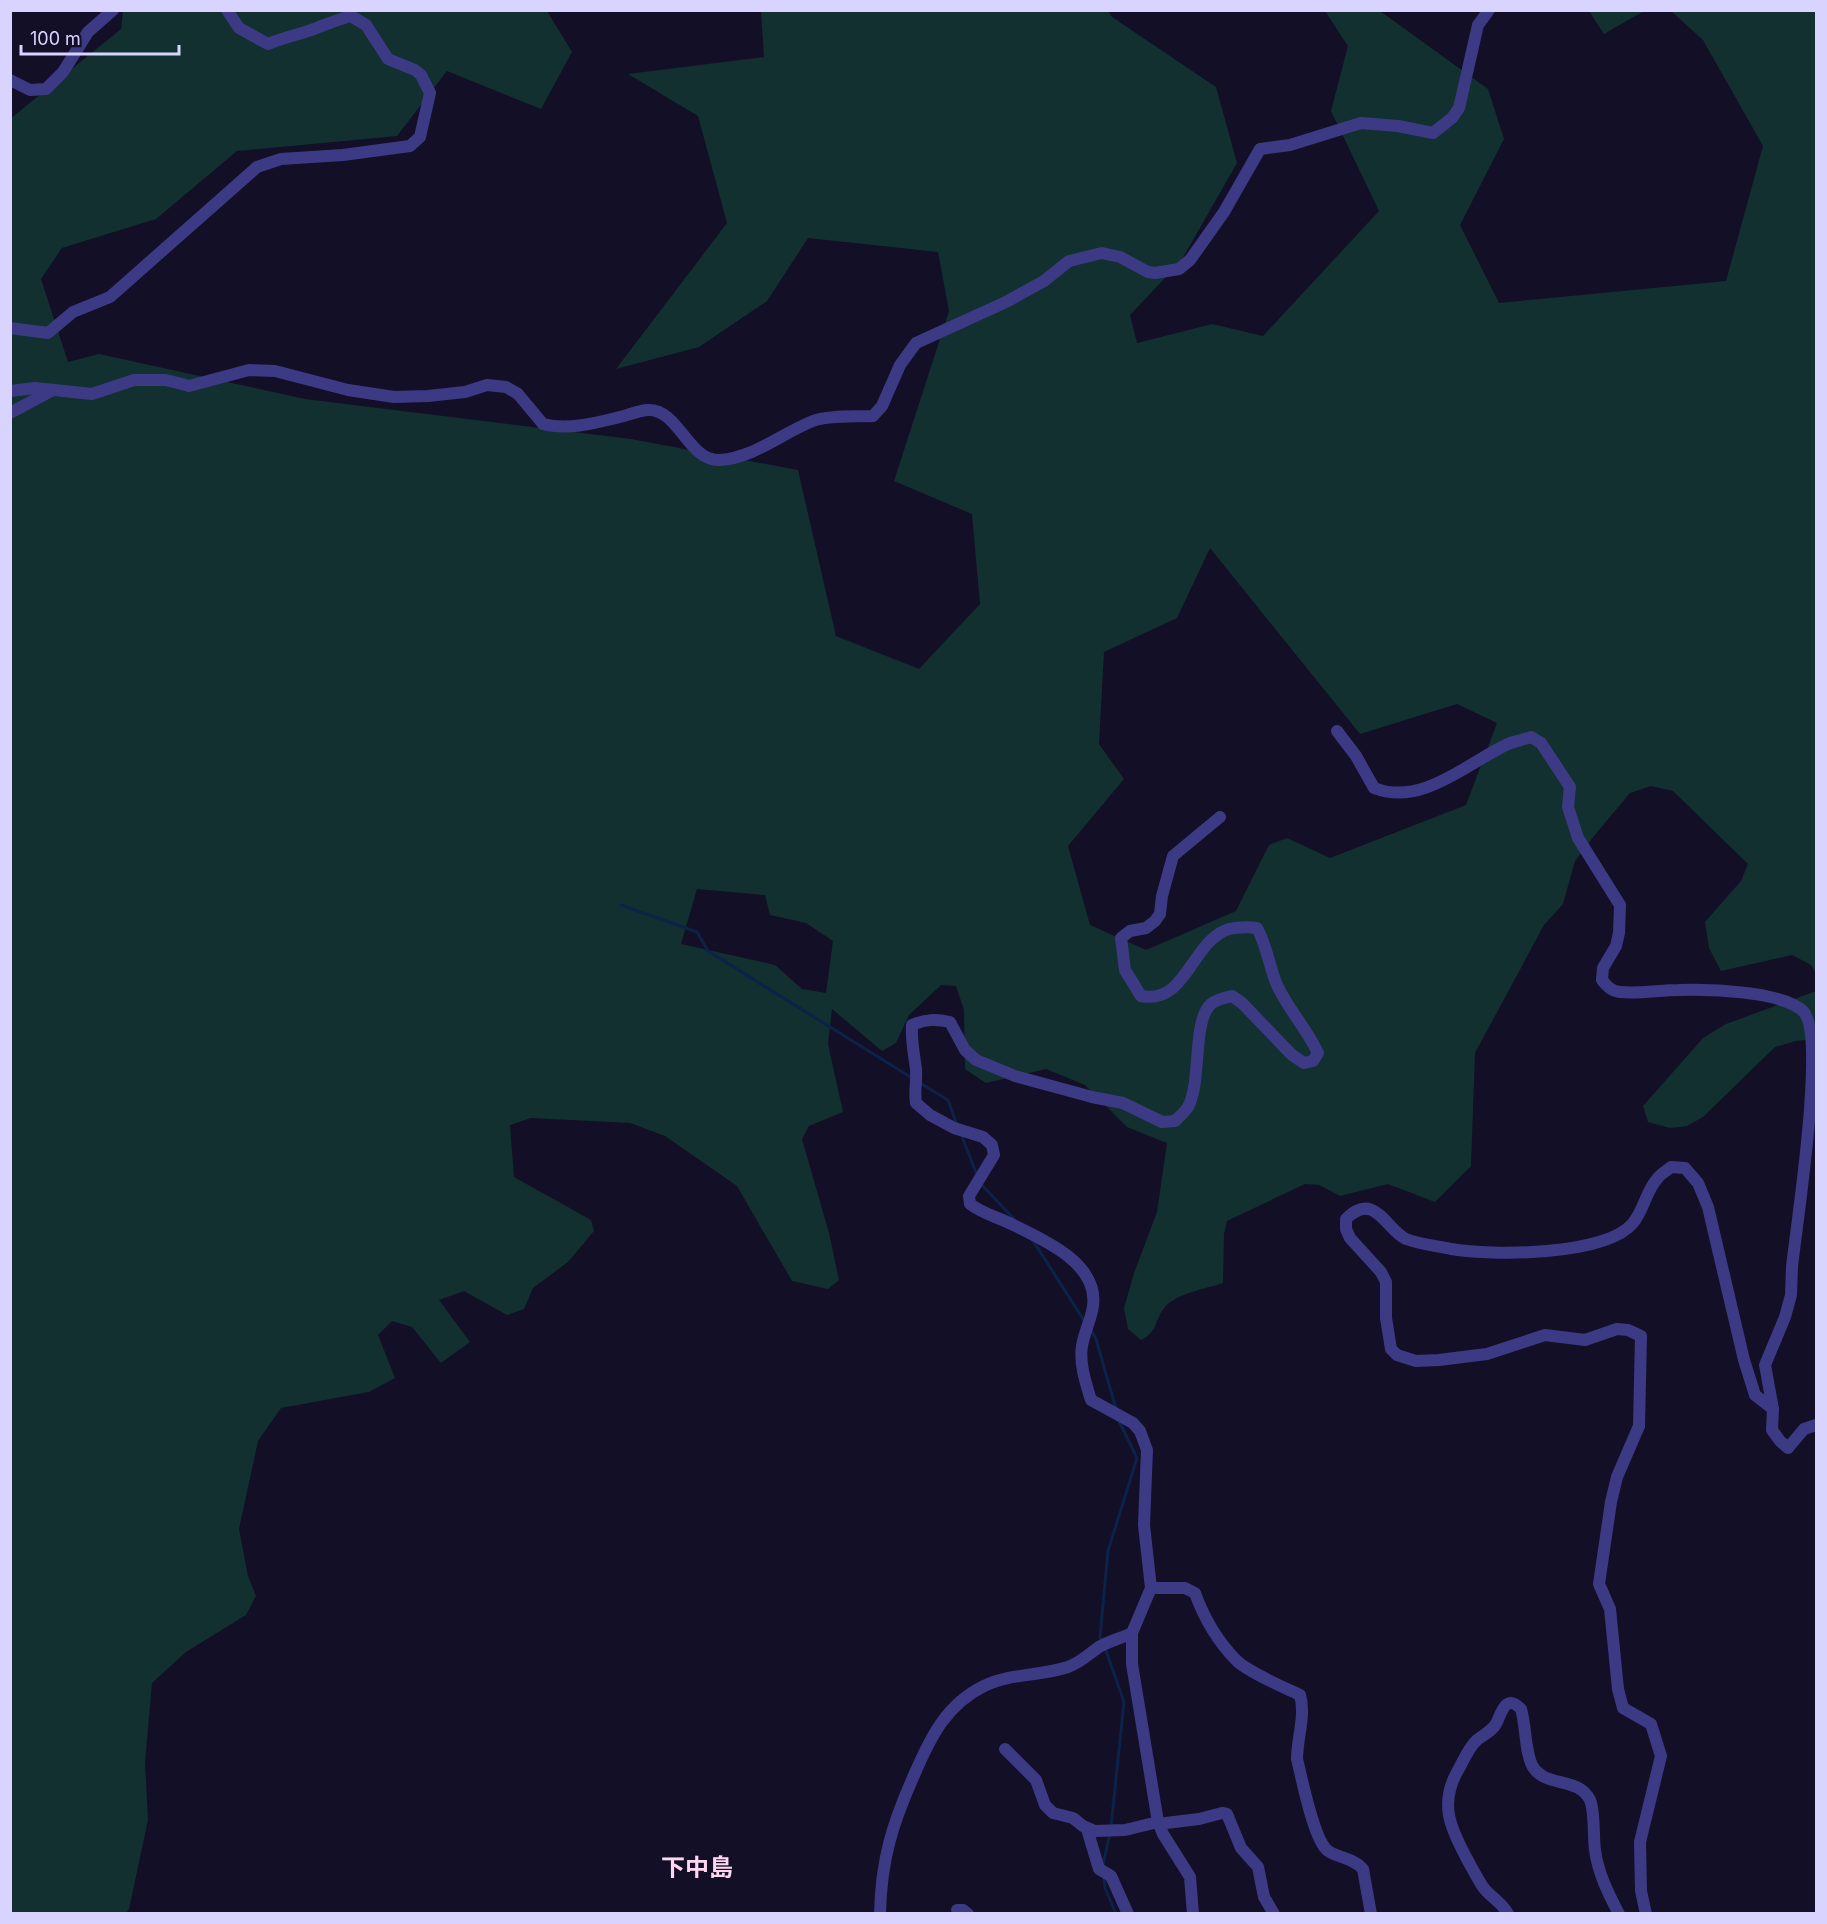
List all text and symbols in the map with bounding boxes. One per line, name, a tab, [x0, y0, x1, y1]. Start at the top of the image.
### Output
scale bar	[21, 18, 178, 56]
text: 100 m	[30, 28, 81, 49]
district label: 下中島	[661, 1853, 733, 1882]

